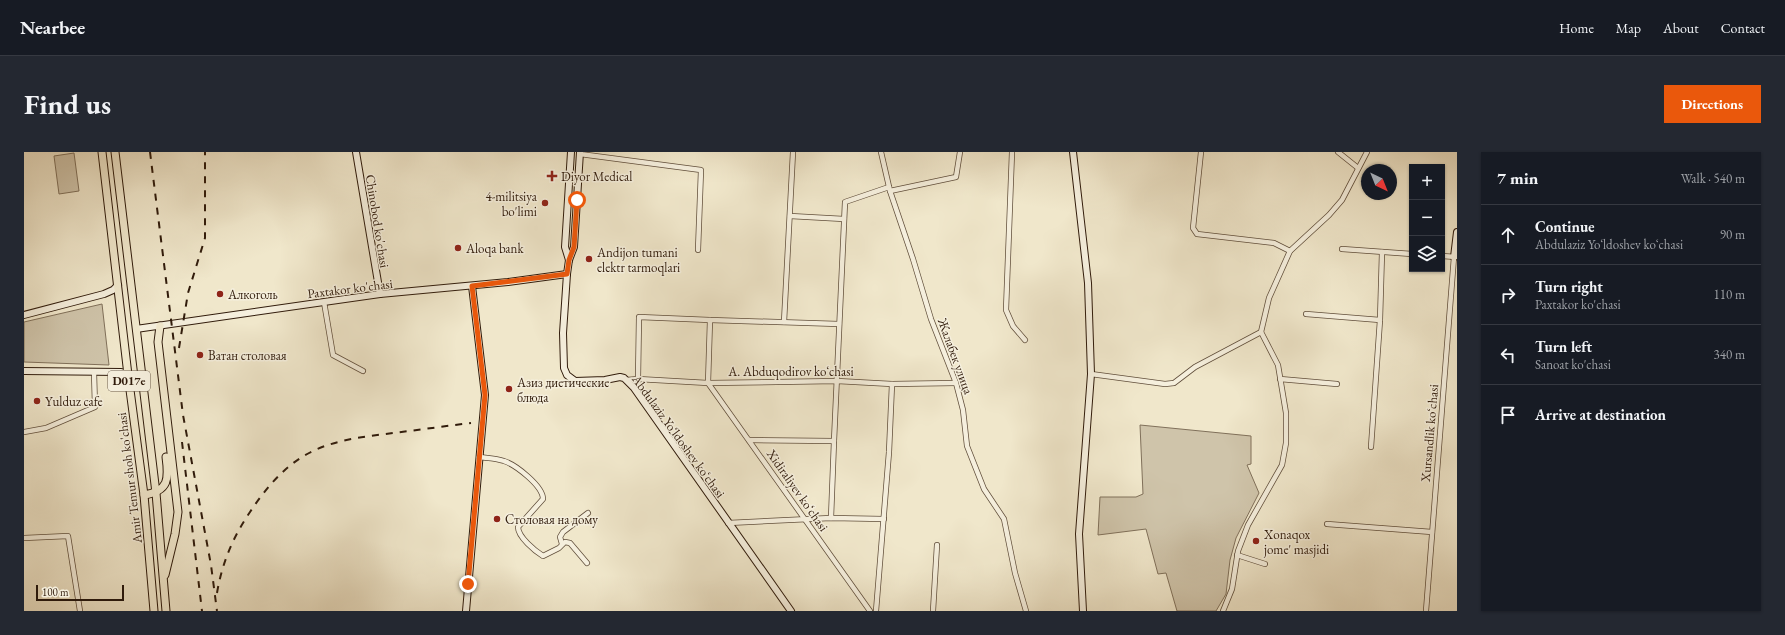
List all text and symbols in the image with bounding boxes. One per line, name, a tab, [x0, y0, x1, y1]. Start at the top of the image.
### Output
text: Nearbee	[20, 15, 85, 40]
text: Home	[1559, 19, 1594, 37]
text: Map	[1616, 19, 1641, 37]
text: About	[1663, 19, 1699, 37]
text: Contact	[1721, 19, 1765, 37]
button: Directions	[1664, 85, 1761, 123]
text: Find us	[24, 86, 111, 122]
north arrow	[1361, 164, 1397, 200]
map controls	[1409, 164, 1445, 272]
button: +	[1409, 164, 1445, 200]
text: 7 min	[1497, 167, 1538, 189]
place label: Diyor Medical	[561, 168, 632, 185]
marker: Diyor Medical	[546, 170, 558, 182]
text: Walk · 540 m	[1681, 170, 1745, 187]
street label: Chinobod ko'chasi	[362, 173, 393, 269]
place label: 4-militsiya bo'limi	[485, 188, 538, 220]
route start	[568, 191, 586, 209]
marker: 4-militsiya bo'limi	[540, 198, 550, 208]
button: −	[1409, 200, 1445, 236]
text: Continue	[1535, 217, 1595, 236]
icon: ahead	[1497, 224, 1519, 246]
text: 90 m	[1720, 226, 1745, 243]
button: layers	[1409, 236, 1445, 272]
text: Abdulaziz Yoʻldoshev koʻchasi	[1535, 236, 1683, 253]
place label: Aloqa bank	[465, 240, 524, 257]
marker: Aloqa bank	[453, 243, 463, 253]
place label: Andijon tumani elektr tarmoqlari	[596, 244, 680, 276]
marker: Andijon tumani elektr tarmoqlari	[584, 254, 594, 264]
street label: Paxtakor ko'chasi	[306, 275, 394, 302]
text: Turn right	[1535, 277, 1603, 296]
icon: right	[1497, 284, 1519, 306]
place label: Алкоголь	[227, 286, 278, 303]
text: 110 m	[1714, 286, 1745, 303]
marker: Алкоголь	[215, 289, 225, 299]
text: Paxtakor ko'chasi	[1535, 296, 1621, 313]
street label: Жалабек улица	[934, 315, 977, 397]
text: Turn left	[1535, 337, 1592, 356]
icon: left	[1497, 344, 1519, 366]
text: 340 m	[1714, 346, 1745, 363]
place label: Ватан столовая	[208, 347, 287, 364]
marker: Ватан столовая	[195, 350, 205, 360]
text: Sanoat ko'chasi	[1535, 356, 1611, 373]
street label: A. Abduqodirov koʻchasi	[727, 363, 854, 380]
road number: D017e	[108, 371, 150, 391]
street label: Abdulaziz Yoʻldoshev koʻchasi	[628, 371, 729, 501]
place label: Азиз диетические блюда	[516, 374, 609, 406]
marker: Азиз диетические блюда	[504, 384, 514, 394]
street label: Xursandlik koʻchasi	[1417, 384, 1442, 484]
place label: Yulduz cafe	[45, 393, 103, 410]
marker: Yulduz cafe	[32, 396, 42, 406]
icon: arrive	[1497, 404, 1519, 426]
text: Arrive at destination	[1535, 405, 1666, 424]
street label: Amir Temur shoh ko'chasi	[113, 412, 146, 545]
street label: Xidiraliyev koʻchasi	[762, 445, 832, 535]
place label: Столовая на дому	[505, 511, 598, 528]
marker: Столовая на дому	[492, 514, 502, 524]
place label: Xonaqox jome' masjidi	[1263, 526, 1329, 558]
marker: Xonaqox jome' masjidi	[1251, 536, 1261, 546]
route end	[459, 575, 477, 593]
scale bar	[36, 583, 124, 602]
text: 100 m	[42, 585, 69, 599]

